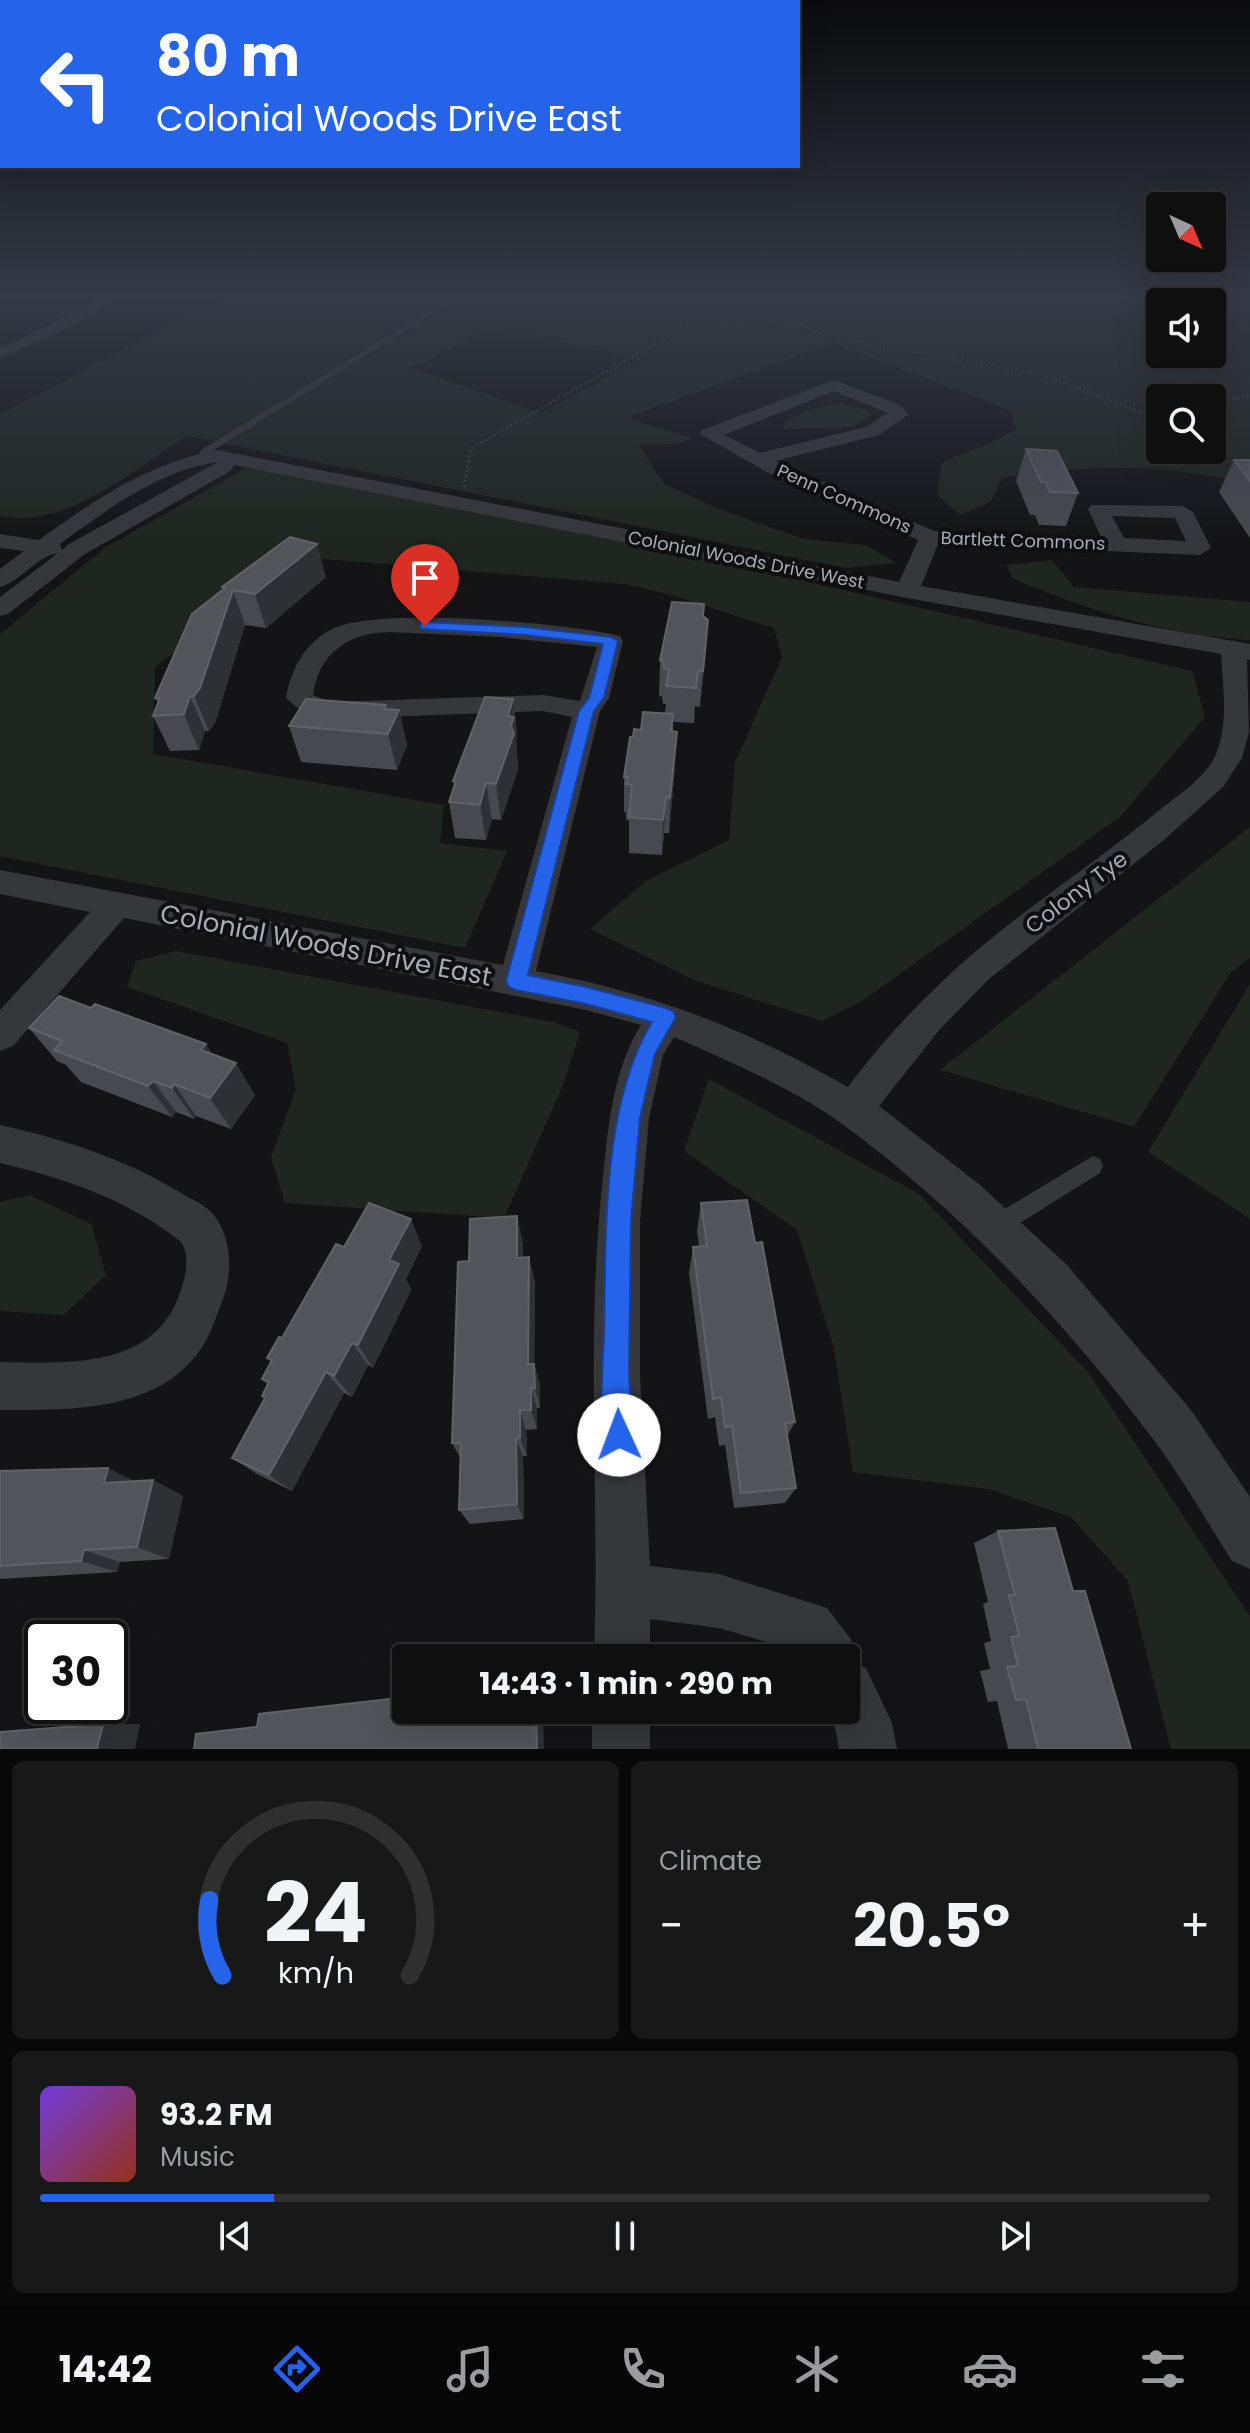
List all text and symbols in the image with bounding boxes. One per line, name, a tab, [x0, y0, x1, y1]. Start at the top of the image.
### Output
text: 80 m	[156, 17, 300, 96]
icon: left	[24, 32, 128, 136]
text: Colonial Woods Drive East	[156, 93, 622, 144]
north arrow	[1146, 192, 1226, 272]
map controls	[1146, 192, 1226, 464]
button: sound	[1146, 288, 1226, 368]
button: search	[1146, 384, 1226, 464]
street label: Penn Commons	[773, 458, 915, 539]
street label: Colonial Woods Drive West	[626, 524, 866, 595]
street label: Bartlett Commons	[940, 525, 1106, 556]
pin	[391, 544, 459, 626]
icon: arrive	[403, 556, 447, 600]
street label: Colony Tye	[1019, 844, 1134, 941]
street label: Colonial Woods Drive East	[157, 895, 495, 995]
position arrow	[577, 1393, 661, 1477]
speed limit sign: 30	[24, 1620, 128, 1724]
text: 14:43 · 1 min · 290 m	[479, 1662, 773, 1705]
text: Climate	[659, 1843, 762, 1879]
text: 24	[264, 1855, 367, 1971]
text: 20.5°	[853, 1884, 1010, 1968]
text: −	[659, 1895, 683, 1956]
text: +	[1180, 1895, 1210, 1956]
text: km/h	[277, 1953, 354, 1993]
text: 93.2 FM	[160, 2093, 273, 2136]
text: Music	[160, 2139, 235, 2175]
icon: previous	[213, 2214, 257, 2258]
icon: pause	[603, 2214, 647, 2258]
icon: next	[993, 2214, 1037, 2258]
icon: directions	[269, 2341, 325, 2397]
icon: music	[442, 2341, 498, 2397]
icon: phone	[615, 2341, 671, 2397]
icon: climate	[789, 2341, 845, 2397]
icon: car	[962, 2341, 1018, 2397]
icon: filters	[1135, 2341, 1191, 2397]
text: 14:42	[59, 2344, 152, 2395]

